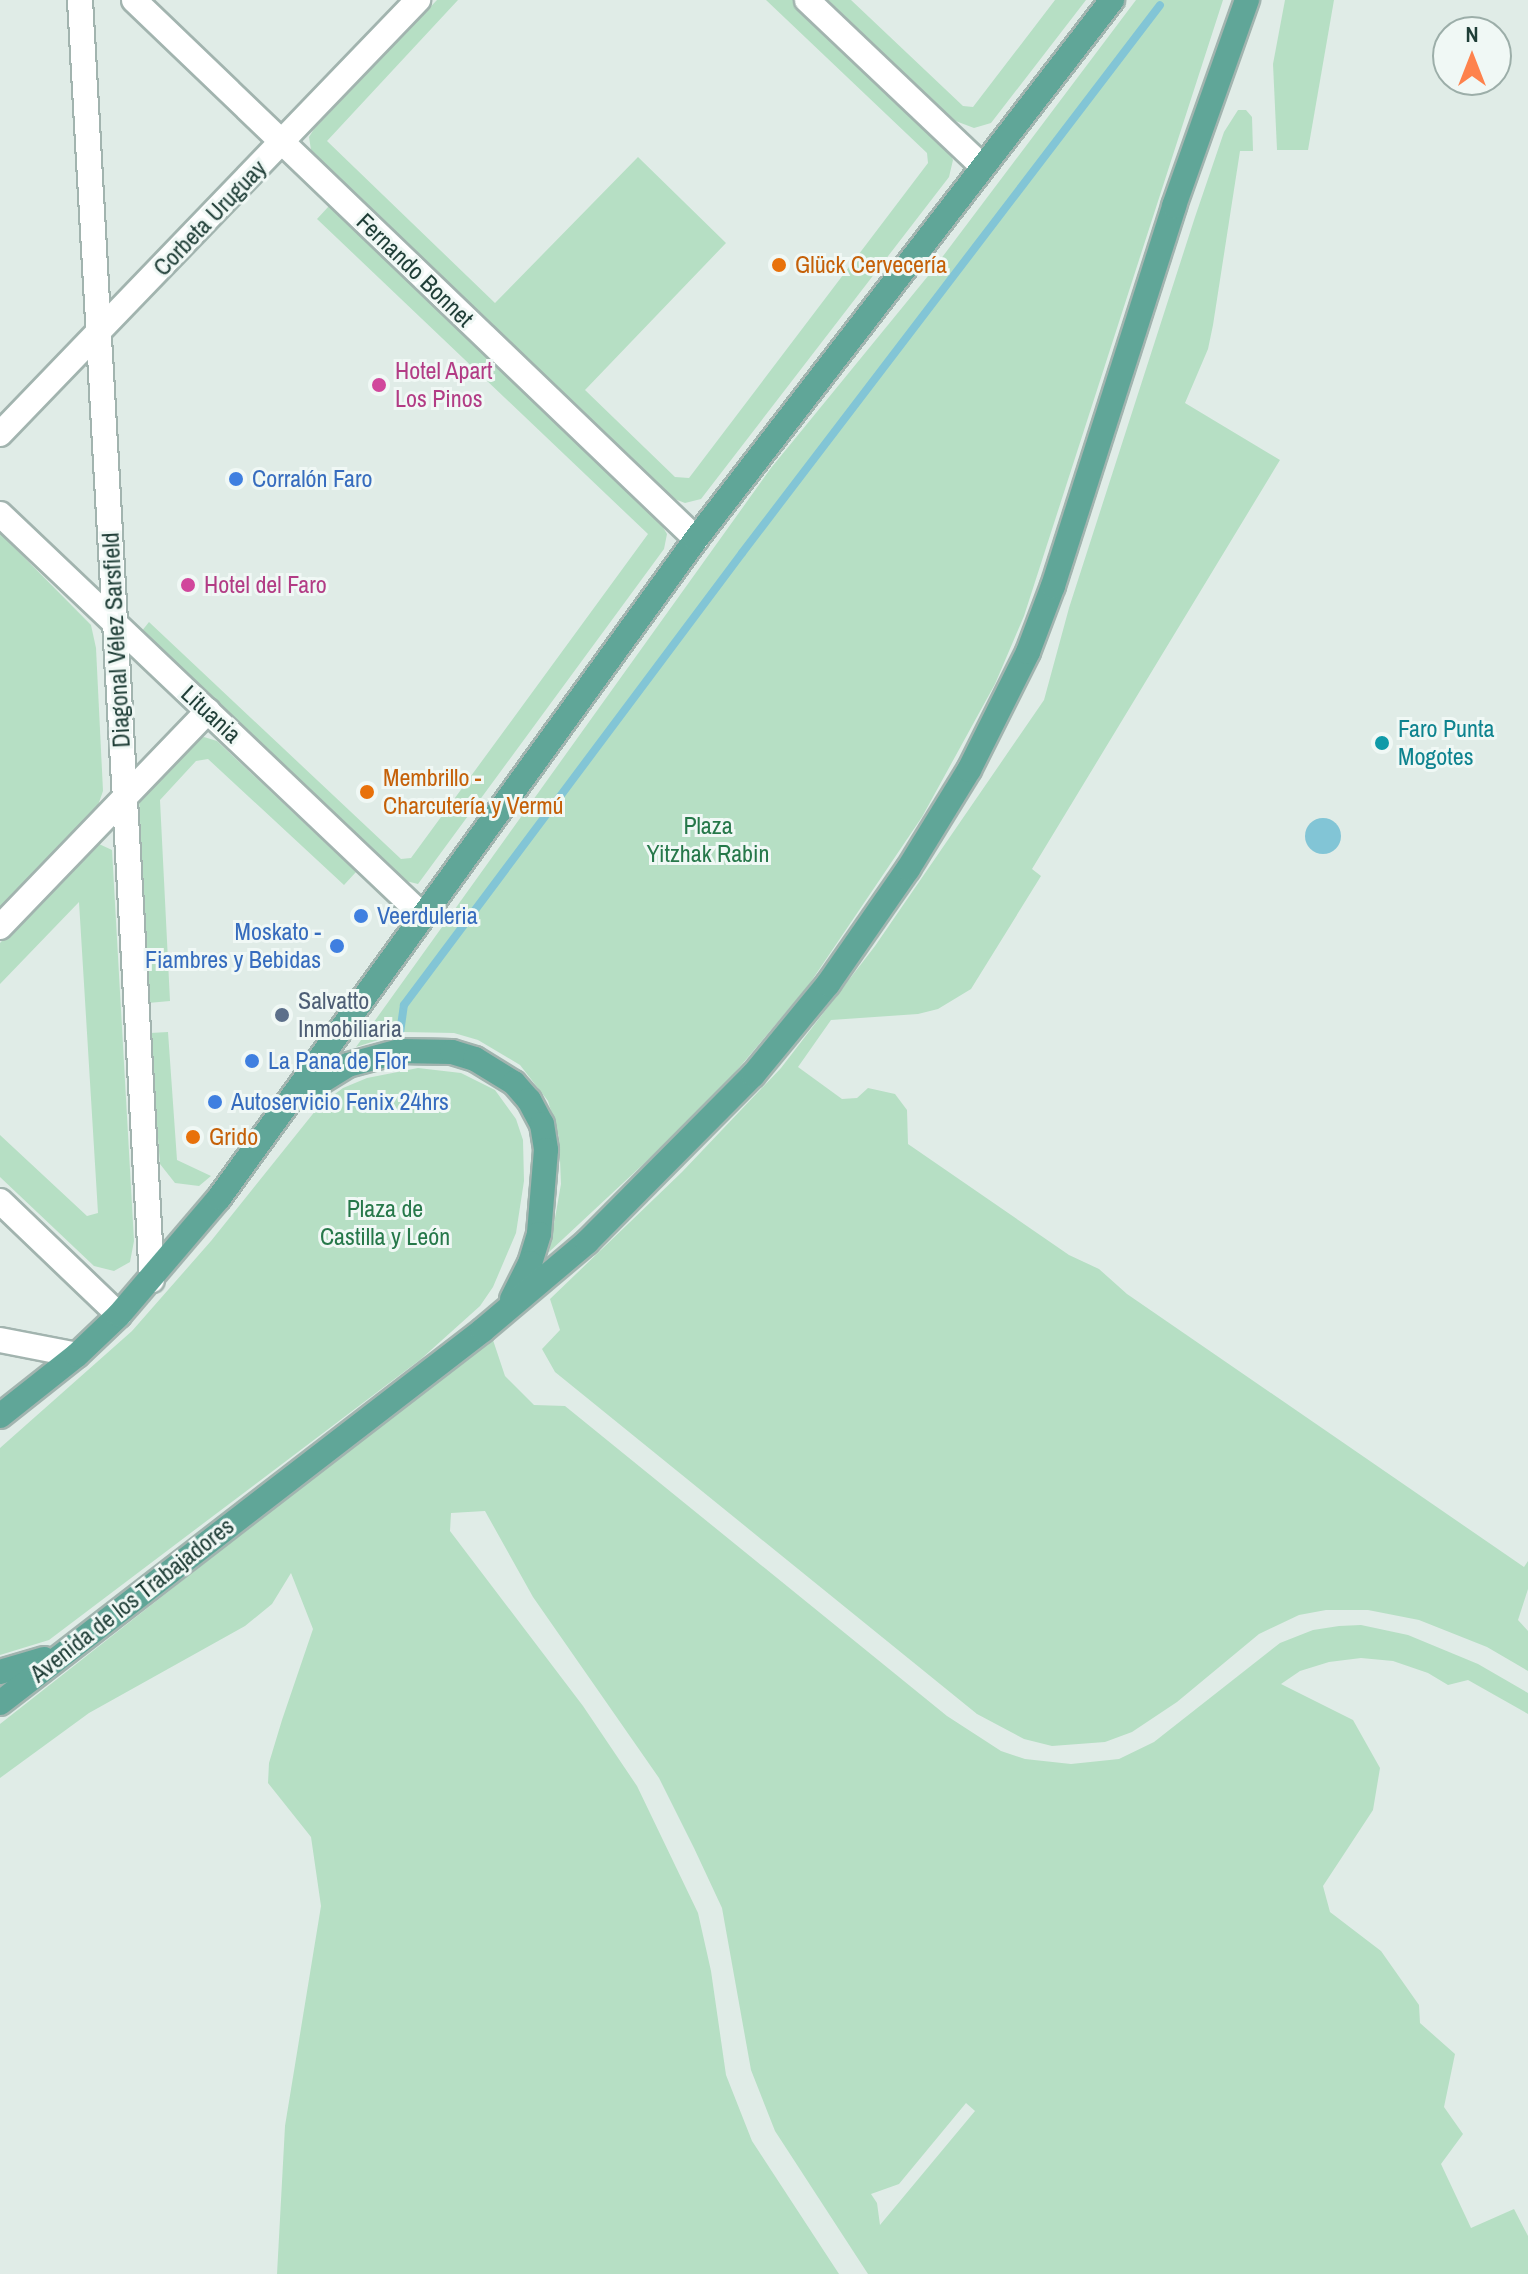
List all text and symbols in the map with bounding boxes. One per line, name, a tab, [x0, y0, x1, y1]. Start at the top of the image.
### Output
north arrow	[1432, 16, 1512, 96]
text: N	[1465, 19, 1479, 49]
street label: Corbeta Uruguay	[148, 154, 272, 282]
street label: Fernando Bonnet	[351, 207, 479, 333]
place label: Glück Cervecería	[795, 251, 947, 279]
marker: Glück Cervecería	[770, 256, 788, 274]
place label: Hotel Apart Los Pinos	[395, 357, 493, 413]
marker: Hotel Apart Los Pinos	[370, 376, 388, 394]
place label: Corralón Faro	[252, 465, 372, 493]
marker: Corralón Faro	[227, 470, 245, 488]
street label: Diagonal Vélez Sarsfield	[96, 532, 136, 748]
place label: Hotel del Faro	[204, 571, 327, 599]
marker: Hotel del Faro	[179, 576, 197, 594]
street label: Lituania	[175, 679, 247, 749]
place label: Faro Punta Mogotes	[1398, 715, 1494, 771]
marker: Faro Punta Mogotes	[1373, 734, 1391, 752]
place label: Membrillo - Charcutería y Vermú	[383, 764, 563, 820]
marker: Membrillo - Charcutería y Vermú	[358, 783, 376, 801]
park label: Plaza Yitzhak Rabin	[647, 812, 769, 868]
place label: Veerduleria	[377, 902, 478, 930]
marker: Veerduleria	[352, 907, 370, 925]
place label: Moskato - Fiambres y Bebidas	[145, 918, 321, 974]
marker: Moskato - Fiambres y Bebidas	[328, 937, 346, 955]
place label: Salvatto Inmobiliaria	[298, 987, 402, 1043]
marker: Salvatto Inmobiliaria	[273, 1006, 291, 1024]
place label: La Pana de Flor	[268, 1047, 408, 1075]
marker: La Pana de Flor	[243, 1052, 261, 1070]
place label: Autoservicio Fenix 24hrs	[231, 1088, 449, 1116]
marker: Autoservicio Fenix 24hrs	[206, 1093, 224, 1111]
place label: Grido	[209, 1123, 258, 1151]
marker: Grido	[184, 1128, 202, 1146]
park label: Plaza de Castilla y León	[320, 1195, 450, 1251]
street label: Avenida de los Trabajadores	[24, 1512, 240, 1688]

